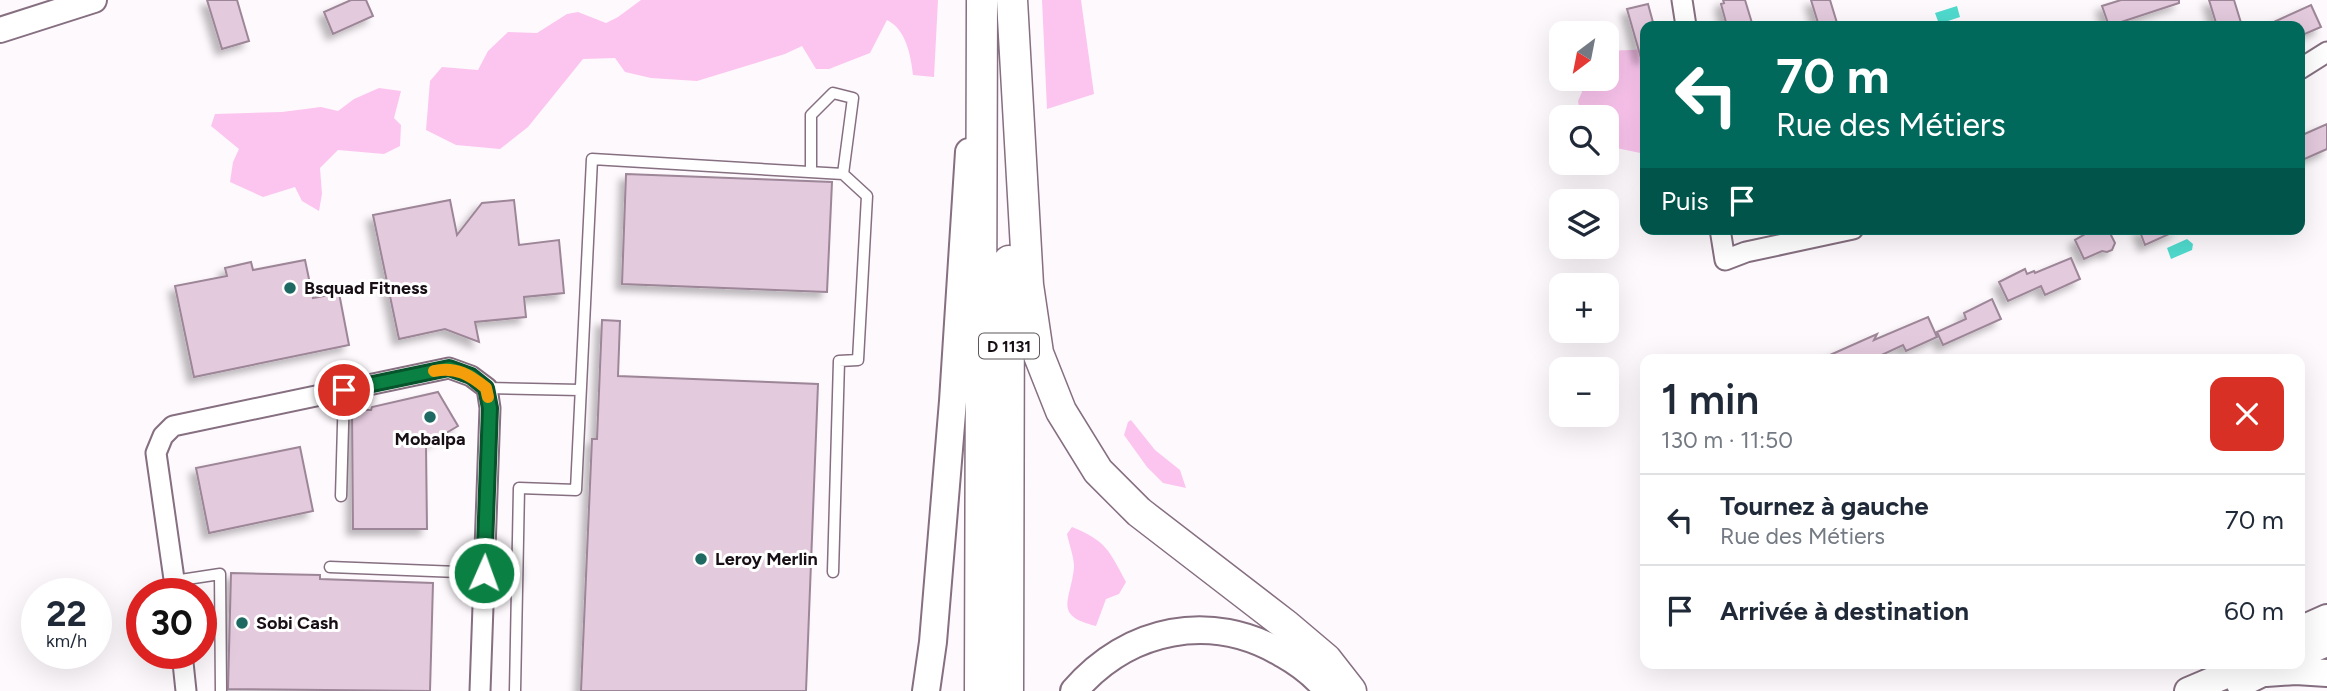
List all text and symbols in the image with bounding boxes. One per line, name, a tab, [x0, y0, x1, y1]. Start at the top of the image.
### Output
north arrow	[1549, 21, 1619, 91]
map controls	[1549, 21, 1619, 427]
text: 70 m	[1776, 46, 1889, 105]
icon: left	[1661, 49, 1752, 140]
button: search	[1549, 105, 1619, 175]
text: Rue des Métiers	[1776, 106, 2006, 144]
icon: arrive	[1723, 182, 1761, 220]
text: Puis	[1661, 185, 1709, 217]
button: layers	[1549, 189, 1619, 259]
button: +	[1549, 273, 1619, 343]
place label: Bsquad Fitness	[304, 277, 428, 299]
marker: Bsquad Fitness	[282, 280, 298, 296]
road number: D 1131	[979, 334, 1039, 358]
button: −	[1549, 357, 1619, 427]
pin	[314, 360, 374, 420]
icon: arrive	[325, 371, 363, 409]
text: 1 min	[1661, 374, 1759, 425]
button: close	[2210, 377, 2284, 451]
marker: Mobalpa	[422, 409, 438, 425]
text: 130 m · 11:50	[1661, 426, 1793, 454]
place label: Mobalpa	[394, 428, 466, 450]
text: Tournez à gauche	[1720, 490, 1929, 522]
icon: left	[1661, 501, 1699, 539]
text: 70 m	[2225, 504, 2284, 536]
text: Rue des Métiers	[1720, 522, 1885, 550]
position arrow	[447, 536, 521, 610]
place label: Leroy Merlin	[715, 548, 818, 570]
marker: Leroy Merlin	[693, 551, 709, 567]
speed limit sign: 30	[126, 578, 217, 669]
icon: arrive	[1661, 592, 1699, 630]
text: 22	[46, 593, 87, 635]
text: Arrivée à destination	[1720, 595, 1969, 627]
text: 60 m	[2224, 595, 2284, 627]
place label: Sobi Cash	[256, 612, 338, 634]
marker: Sobi Cash	[234, 615, 250, 631]
text: km/h	[46, 630, 87, 652]

